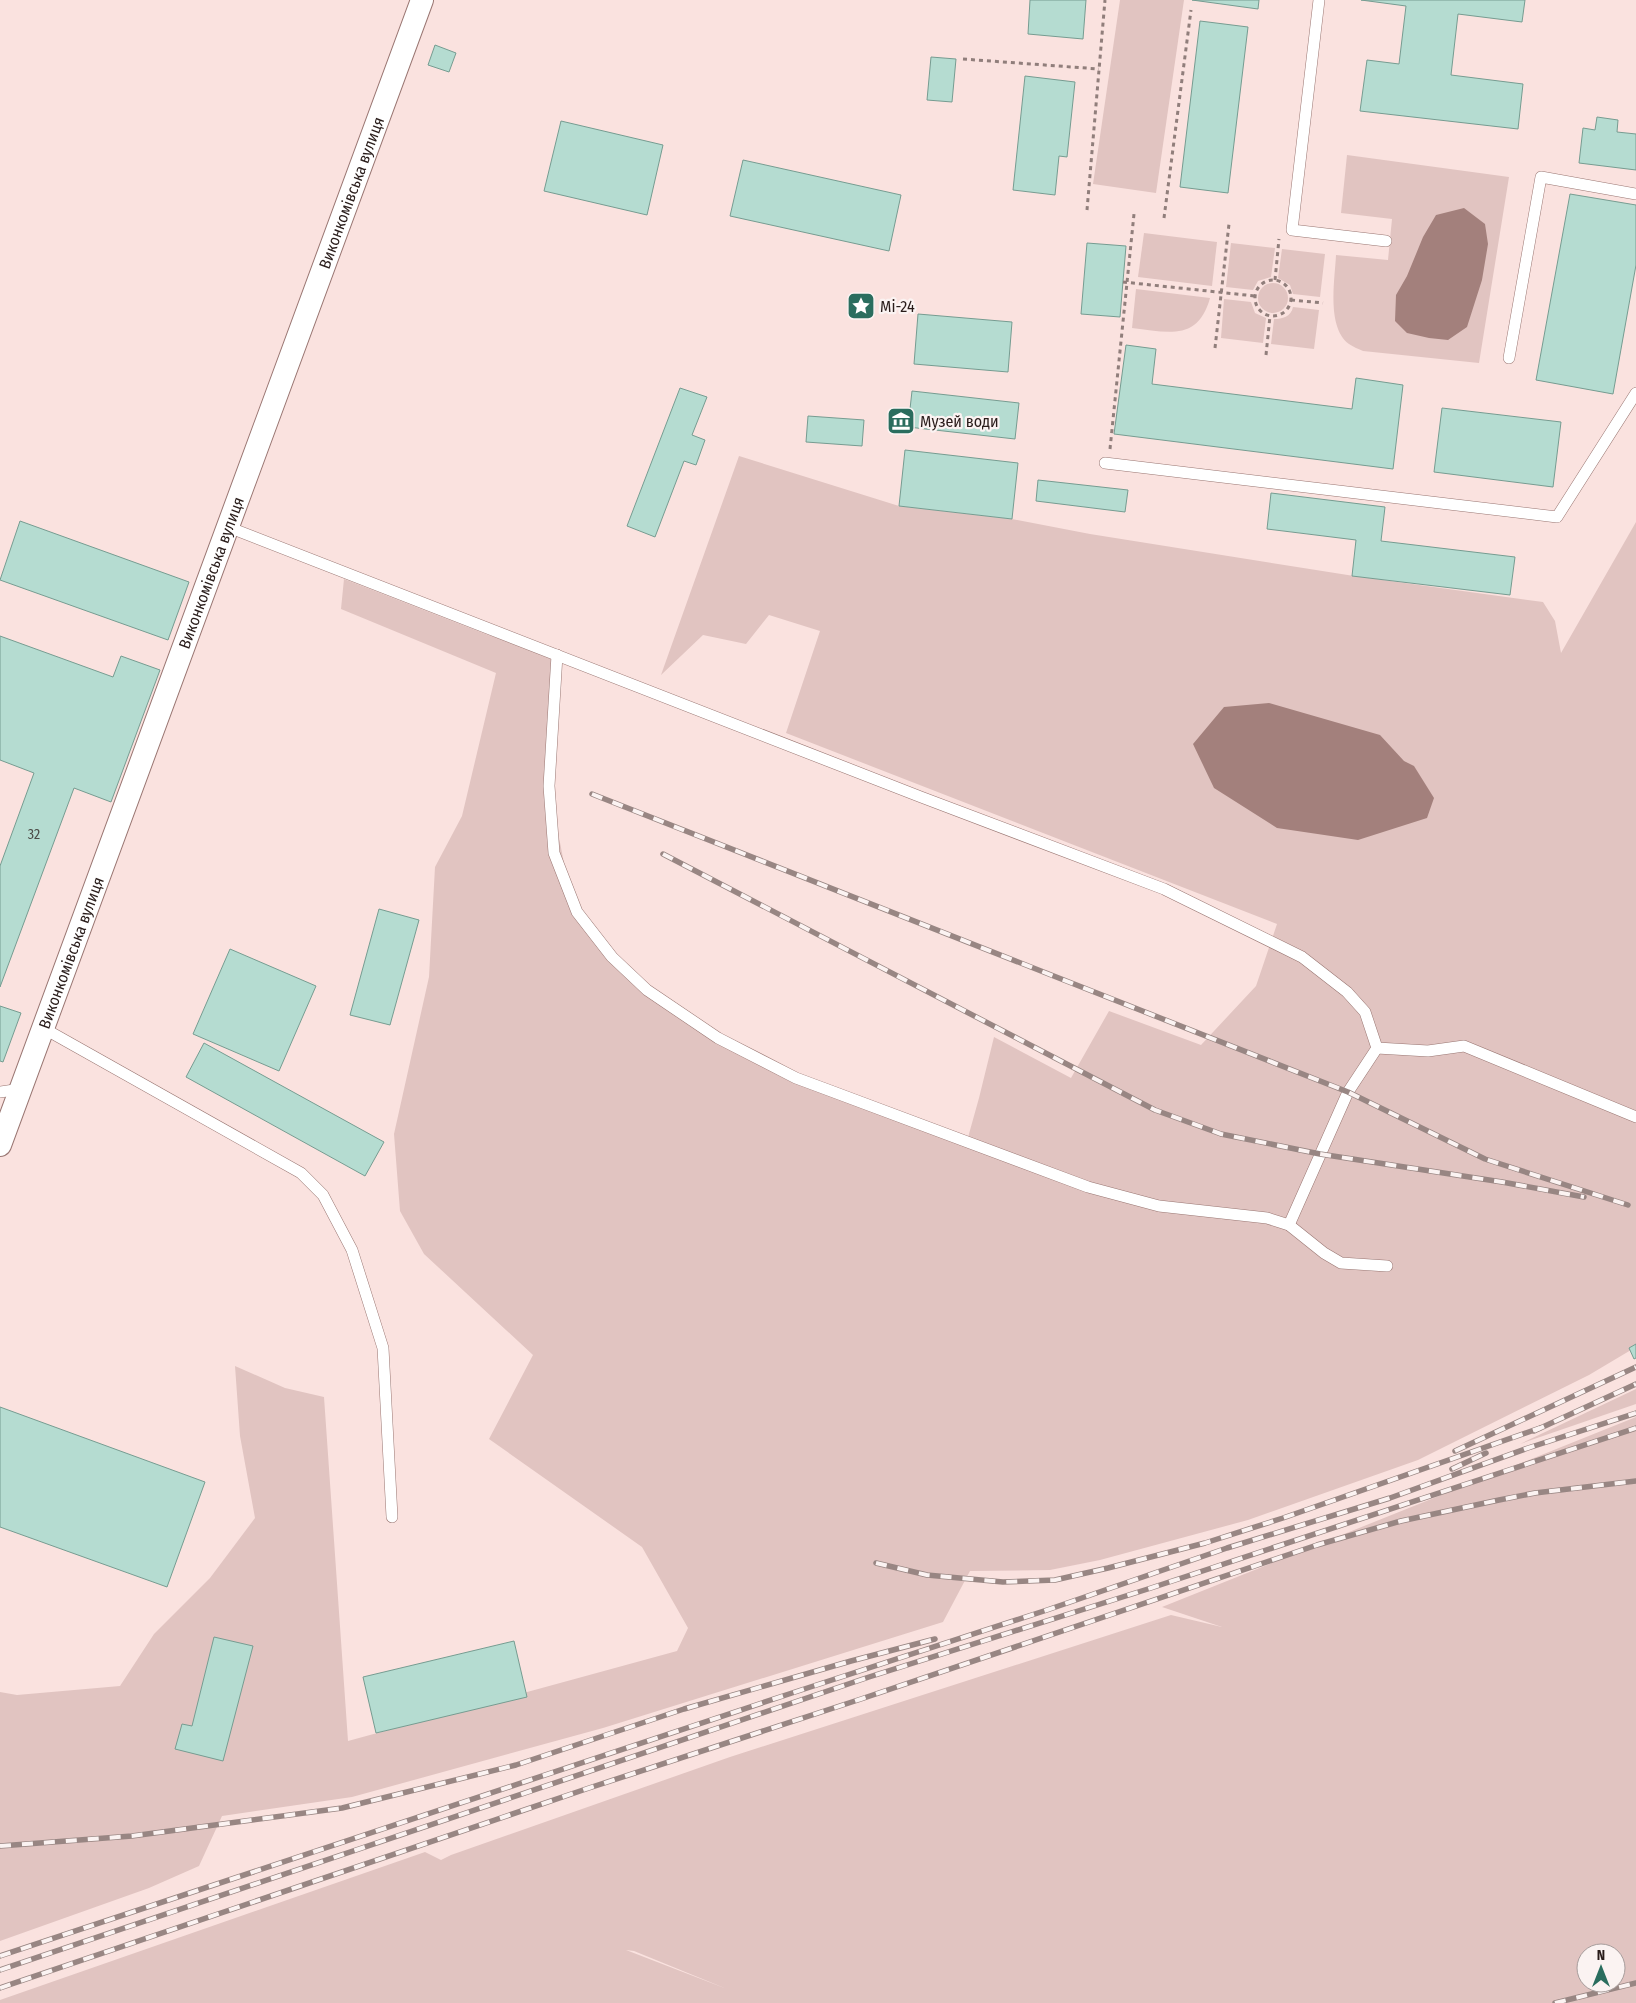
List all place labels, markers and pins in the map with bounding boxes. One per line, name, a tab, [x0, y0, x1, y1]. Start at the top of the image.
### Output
place icon: Мі-24	[846, 291, 876, 321]
place label: Мі-24	[880, 297, 915, 316]
museum icon: Музей води	[886, 406, 916, 436]
place label: Музей води	[920, 412, 999, 431]

